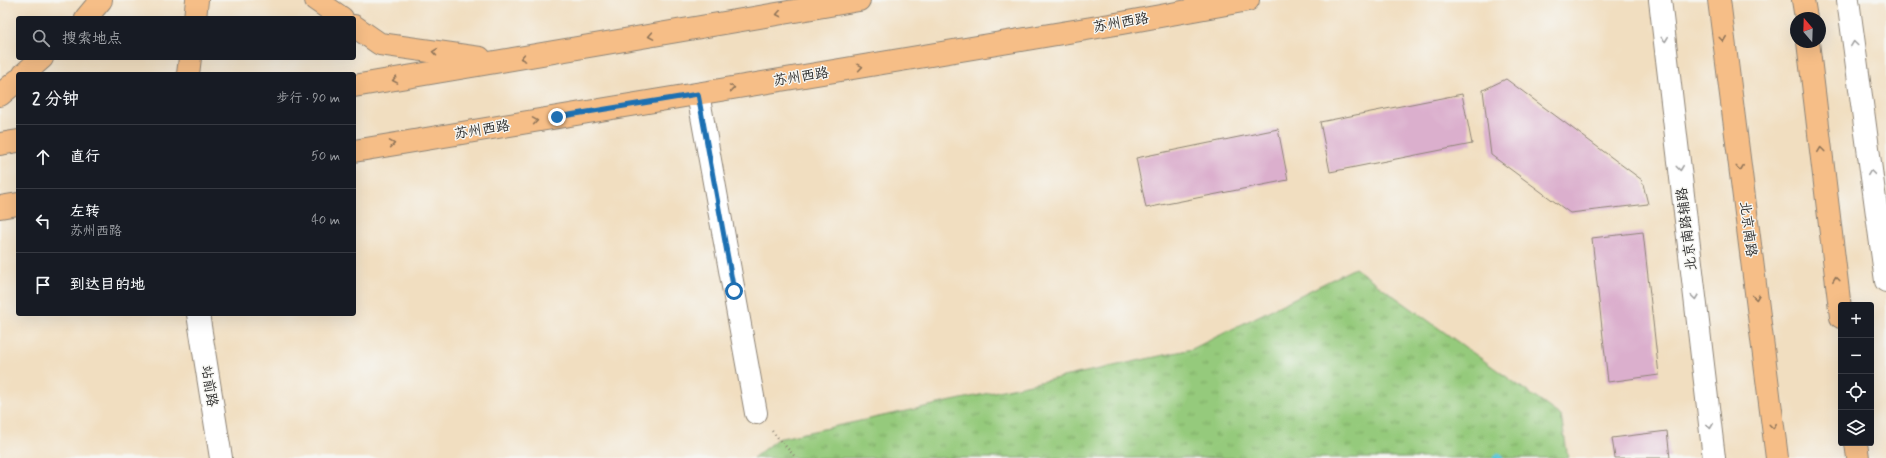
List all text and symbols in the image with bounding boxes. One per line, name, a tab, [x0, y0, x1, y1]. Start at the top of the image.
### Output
one-way arrow	[776, 9, 782, 18]
street label: 苏州西路	[1092, 9, 1150, 37]
north arrow	[1790, 12, 1826, 48]
search box	[16, 16, 356, 60]
icon: search	[30, 27, 52, 49]
text: 搜索地点	[62, 29, 122, 49]
one-way arrow	[648, 31, 654, 40]
one-way arrow	[1660, 36, 1669, 42]
one-way arrow	[1719, 36, 1728, 42]
one-way arrow	[1850, 41, 1859, 47]
one-way arrow	[432, 48, 438, 57]
one-way arrow	[520, 53, 526, 61]
one-way arrow	[857, 63, 863, 72]
street label: 苏州西路	[772, 64, 830, 90]
one-way arrow	[392, 75, 398, 83]
one-way arrow	[729, 84, 735, 93]
text: 2 分钟	[32, 88, 79, 110]
text: 步行 · 90 m	[276, 90, 340, 107]
route end	[548, 108, 566, 126]
street label: 苏州西路	[453, 117, 511, 143]
one-way arrow	[531, 117, 538, 126]
one-way arrow	[389, 141, 396, 149]
icon: ahead	[32, 146, 54, 168]
text: 直行	[70, 147, 100, 167]
one-way arrow	[1817, 147, 1826, 153]
text: 50 m	[311, 148, 340, 165]
one-way arrow	[1675, 165, 1684, 171]
one-way arrow	[1735, 165, 1744, 171]
one-way arrow	[1867, 170, 1876, 176]
street label: 北京南路辅路	[1673, 186, 1701, 272]
street label: 北京南路	[1736, 200, 1760, 258]
text: 左转	[70, 202, 100, 222]
icon: left	[32, 210, 54, 232]
text: 40 m	[311, 212, 340, 229]
text: 苏州西路	[70, 223, 122, 240]
icon: arrive	[32, 274, 54, 296]
text: 到达目的地	[70, 275, 145, 295]
one-way arrow	[1832, 276, 1841, 282]
route start	[725, 282, 743, 300]
one-way arrow	[1690, 294, 1699, 300]
one-way arrow	[1752, 294, 1761, 300]
map controls	[1838, 302, 1874, 446]
button: +	[1838, 302, 1874, 338]
button: −	[1838, 338, 1874, 374]
street label: 站前路	[197, 364, 221, 408]
button: locate	[1838, 374, 1874, 410]
button: layers	[1838, 410, 1874, 446]
one-way arrow	[1768, 422, 1777, 429]
one-way arrow	[1706, 423, 1715, 429]

